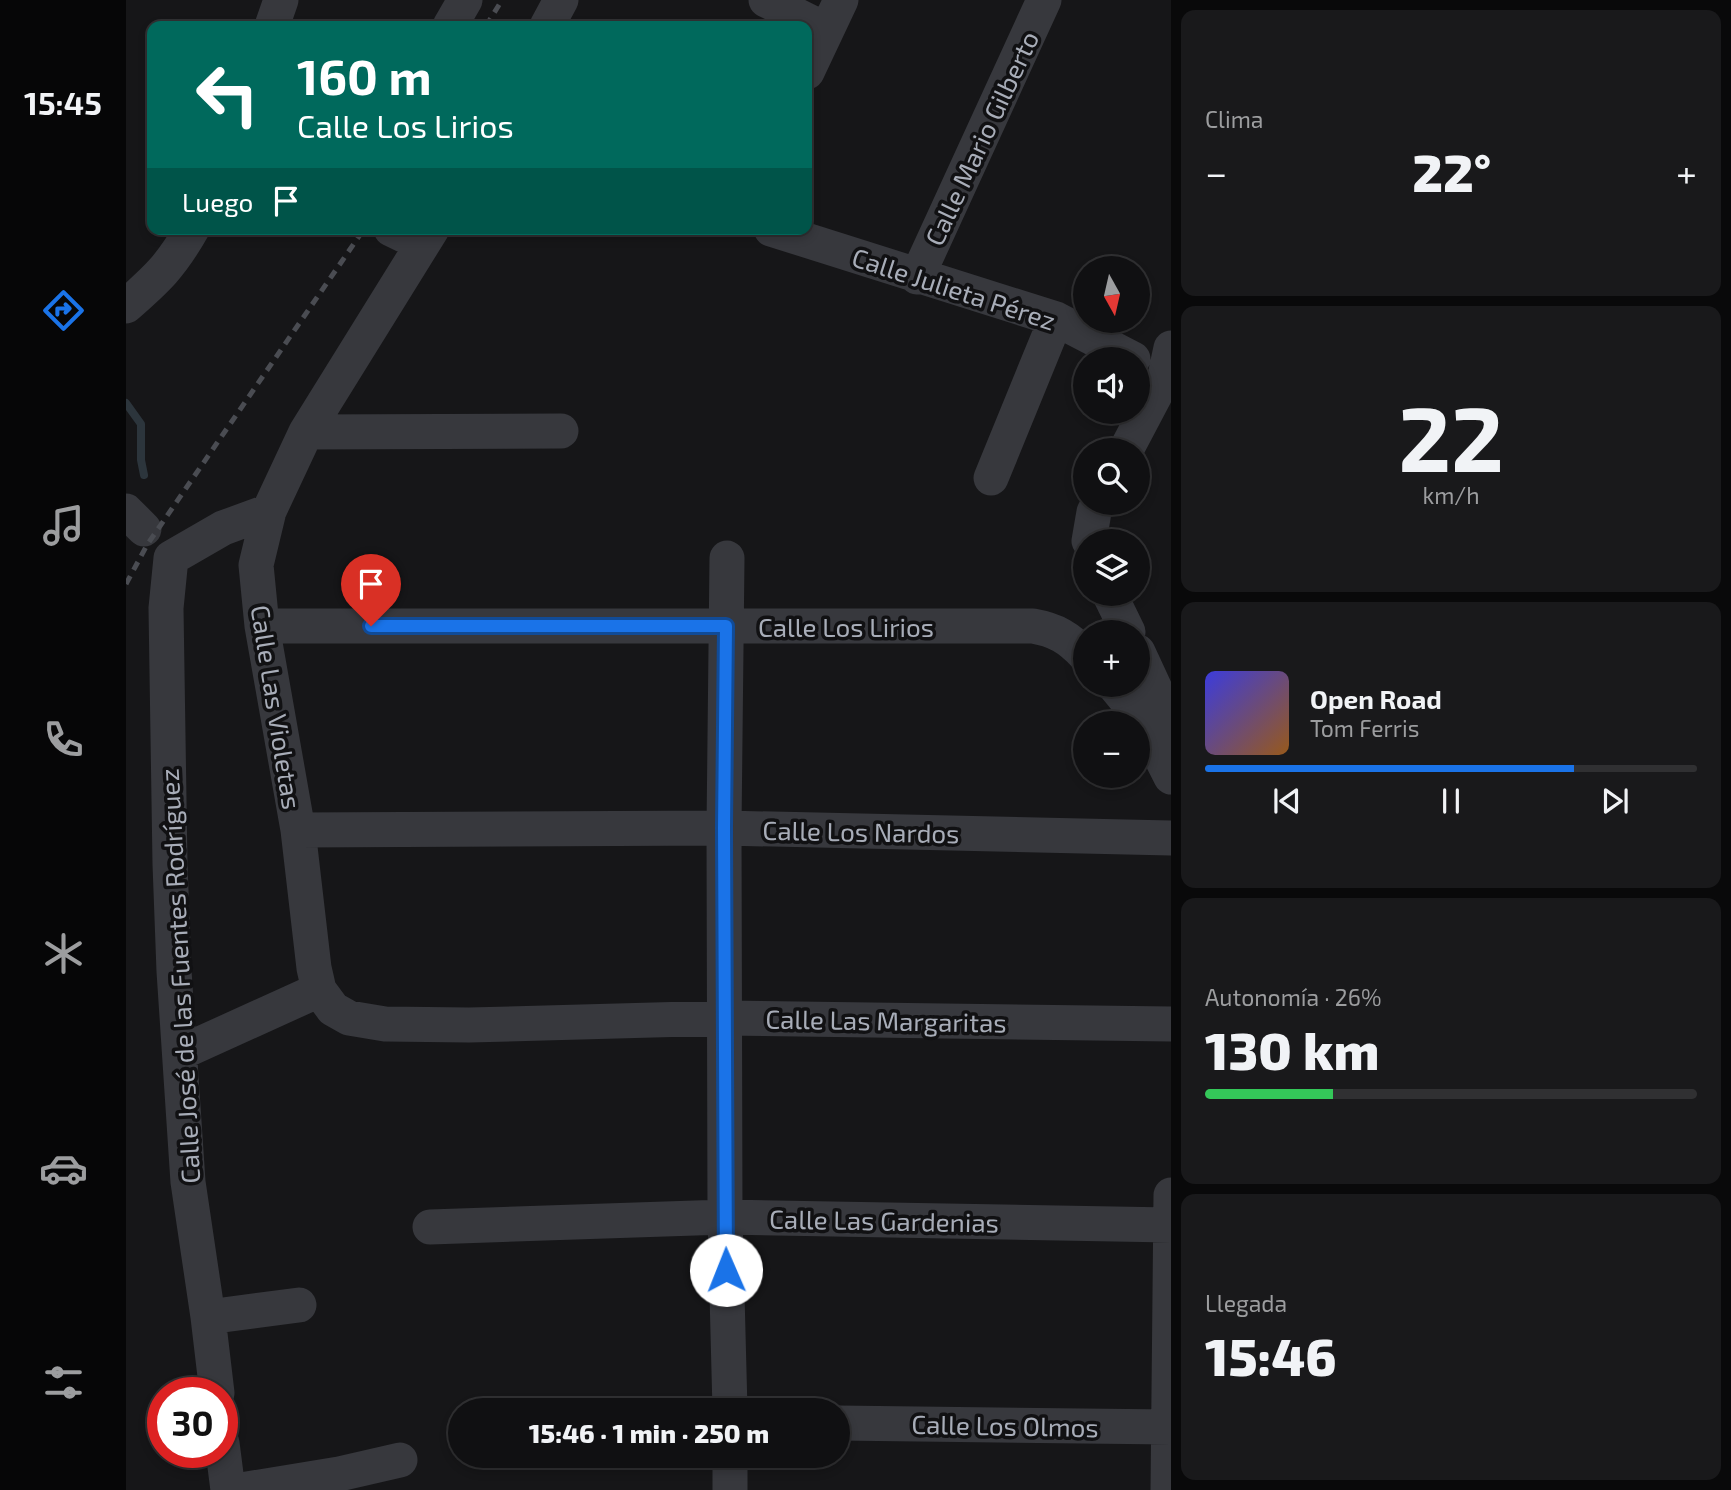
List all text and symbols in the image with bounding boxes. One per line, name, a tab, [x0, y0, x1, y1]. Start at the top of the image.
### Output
street label: Calle Mario Gilberto	[918, 26, 1044, 250]
text: 160 m	[297, 46, 432, 105]
icon: left	[182, 49, 273, 140]
text: 15:45	[24, 83, 102, 121]
text: Clima	[1205, 105, 1263, 133]
text: Calle Los Lirios	[297, 106, 514, 144]
text: 22°	[1412, 140, 1491, 202]
text: −	[1205, 149, 1227, 195]
text: +	[1676, 149, 1697, 195]
icon: arrive	[267, 182, 305, 220]
text: Luego	[182, 186, 253, 217]
street label: Calle Julieta Pérez	[848, 241, 1060, 335]
north arrow	[1073, 256, 1150, 332]
map controls	[1073, 256, 1150, 788]
icon: directions	[39, 286, 88, 335]
button: sound	[1073, 347, 1150, 424]
text: 22	[1398, 381, 1504, 490]
button: search	[1073, 438, 1150, 515]
text: km/h	[1422, 481, 1480, 509]
icon: music	[39, 501, 88, 550]
button: layers	[1073, 529, 1150, 606]
pin	[341, 554, 401, 626]
icon: arrive	[352, 565, 390, 603]
street label: Calle Las Violetas	[246, 603, 308, 811]
street label: Calle Los Lirios	[758, 611, 934, 642]
button: +	[1073, 620, 1150, 697]
text: Open Road	[1310, 683, 1442, 714]
button: −	[1073, 711, 1150, 788]
text: Tom Ferris	[1310, 714, 1419, 742]
icon: phone	[39, 715, 88, 764]
street label: Calle José de las Fuentes Rodríguez	[153, 768, 205, 1184]
icon: previous	[1268, 782, 1306, 820]
icon: pause	[1432, 782, 1470, 820]
icon: next	[1596, 782, 1634, 820]
street label: Calle Los Nardos	[762, 814, 960, 848]
icon: climate	[39, 929, 88, 978]
text: Autonomía · 26%	[1205, 983, 1382, 1011]
street label: Calle Las Margaritas	[765, 1002, 1007, 1038]
text: 130 km	[1205, 1018, 1379, 1080]
icon: car	[39, 1144, 88, 1193]
street label: Calle Las Gardenias	[769, 1202, 999, 1238]
position arrow	[689, 1233, 763, 1307]
text: Llegada	[1205, 1289, 1287, 1317]
text: 15:46	[1205, 1324, 1337, 1386]
icon: filters	[39, 1358, 88, 1407]
speed limit sign: 30	[147, 1377, 238, 1468]
street label: Calle Los Olmos	[911, 1408, 1099, 1442]
text: 15:46 · 1 min · 250 m	[529, 1417, 769, 1448]

